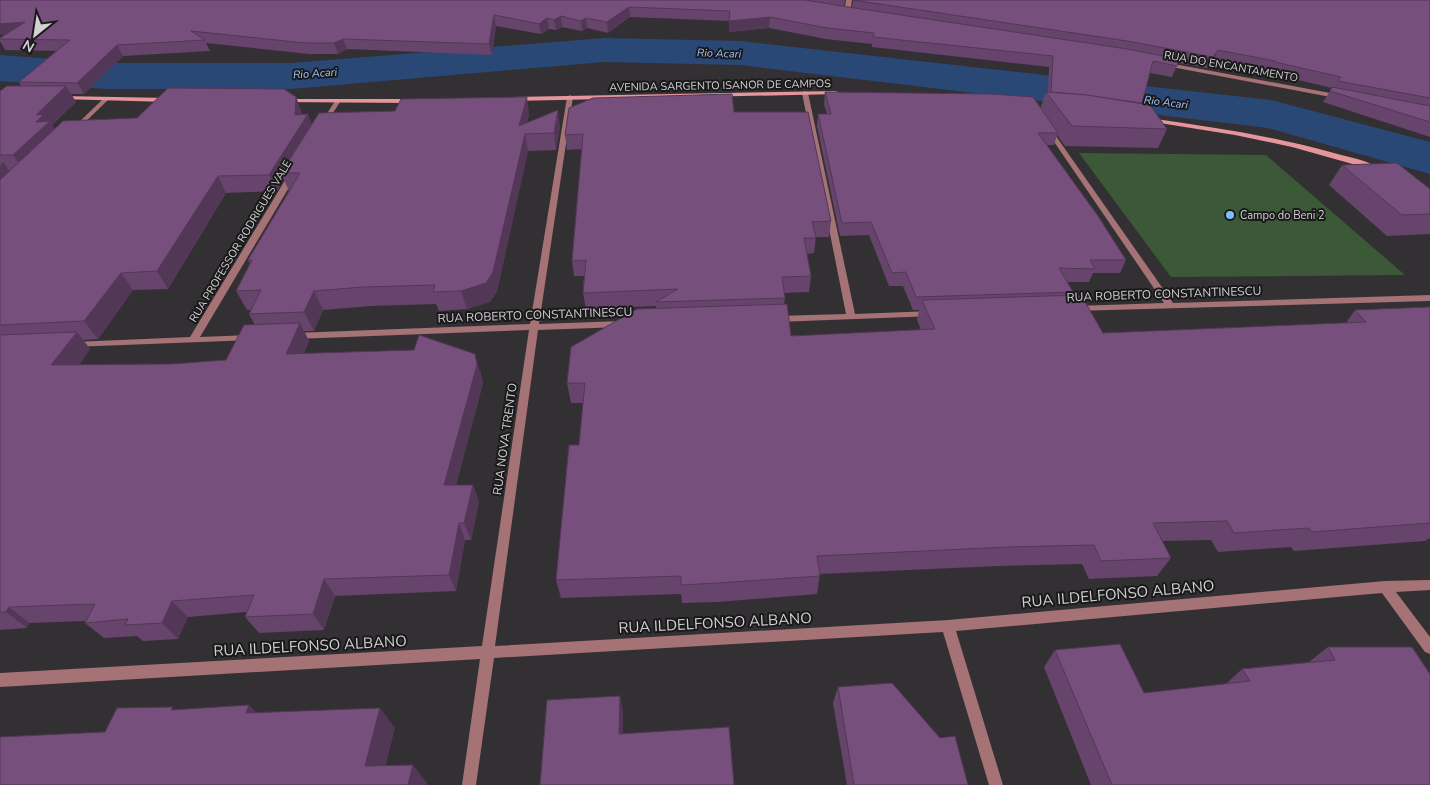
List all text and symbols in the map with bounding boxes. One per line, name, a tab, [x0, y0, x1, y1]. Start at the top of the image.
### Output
north arrow	[10, 10, 60, 60]
text: N	[19, 35, 38, 57]
water label: Rio Acari	[697, 45, 742, 62]
street label: RUA DO ENCANTAMENTO	[1163, 47, 1299, 86]
water label: Rio Acari	[292, 64, 338, 83]
street label: AVENIDA SARGENTO ISANOR DE CAMPOS	[609, 76, 831, 95]
water label: Rio Acari	[1143, 92, 1189, 113]
street label: RUA PROFESSOR RODRIGUES VALE	[186, 157, 295, 325]
place label: Campo do Beni 2	[1240, 208, 1325, 223]
marker: Campo do Beni 2	[1224, 209, 1236, 221]
street label: RUA ROBERTO CONSTANTINESCU	[1066, 283, 1262, 305]
street label: RUA ROBERTO CONSTANTINESCU	[437, 304, 633, 326]
street label: RUA NOVA TRENTO	[489, 382, 521, 496]
street label: RUA ILDELFONSO ALBANO	[1021, 576, 1215, 612]
street label: RUA ILDELFONSO ALBANO	[618, 608, 812, 638]
street label: RUA ILDELFONSO ALBANO	[213, 631, 407, 661]

